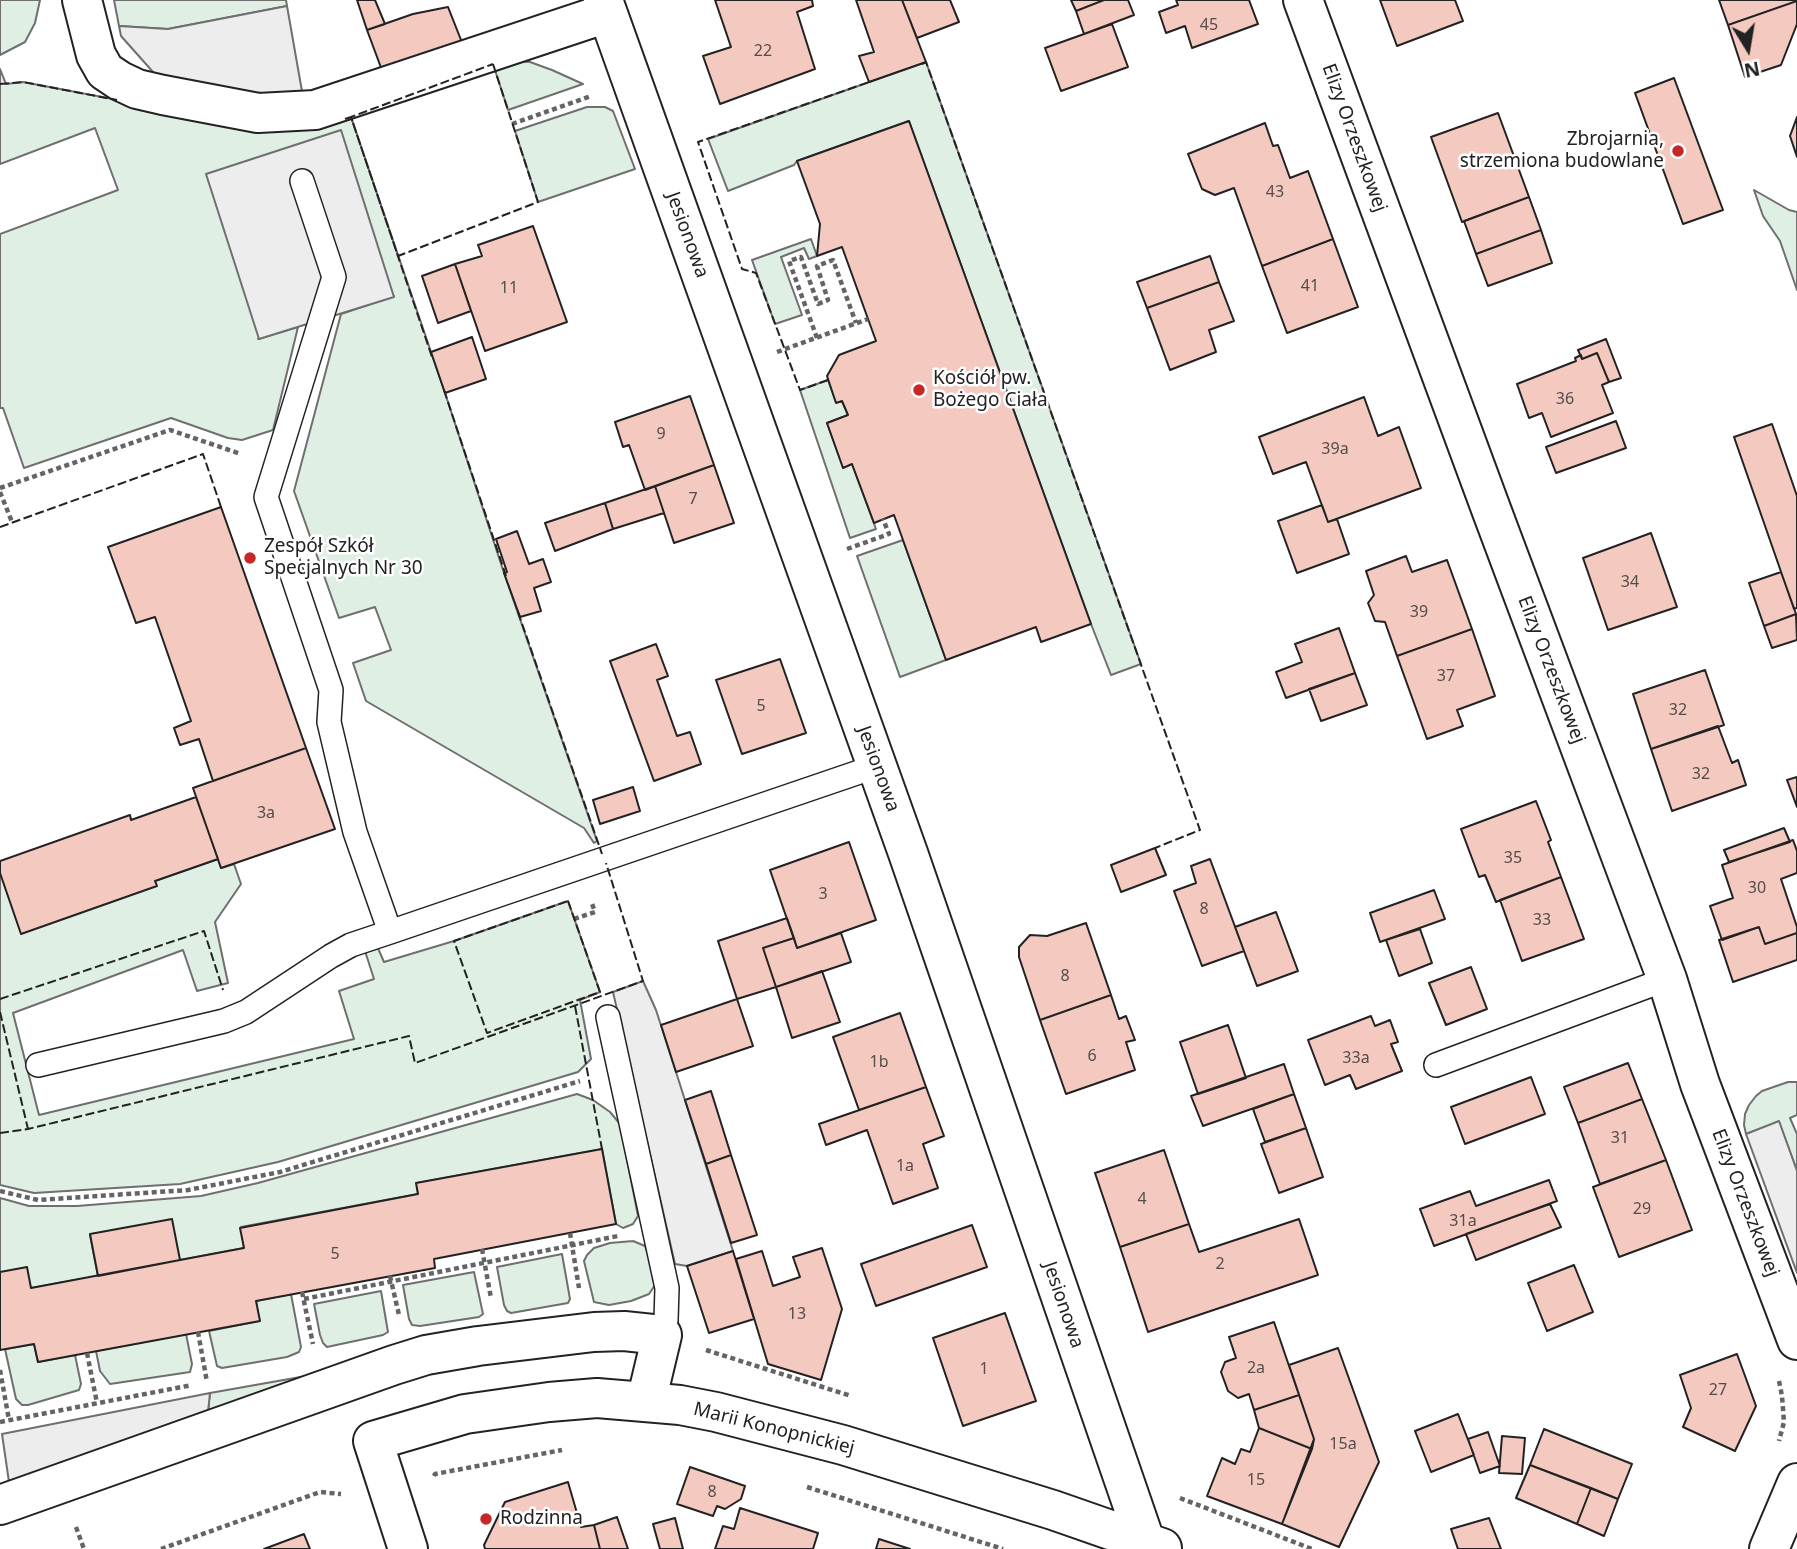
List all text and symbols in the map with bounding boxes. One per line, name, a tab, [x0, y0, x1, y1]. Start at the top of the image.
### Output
north arrow	[1713, 14, 1783, 84]
house number: 45	[1200, 15, 1218, 35]
house number: 22	[754, 41, 772, 61]
text: N	[1742, 55, 1762, 84]
street label: Elizy Orzeszkowej	[1317, 61, 1391, 215]
place label: Zbrojarnia, strzemiona budowlane	[1460, 129, 1664, 173]
marker: Zbrojarnia, strzemiona budowlane	[1670, 143, 1686, 159]
house number: 43	[1266, 182, 1284, 202]
street label: Jesionowa	[661, 189, 713, 281]
house number: 41	[1301, 276, 1319, 296]
house number: 11	[500, 278, 518, 298]
place label: Kościół pw. Bożego Ciała	[933, 368, 1048, 412]
marker: Kościół pw. Bożego Ciała	[911, 382, 927, 398]
house number: 36	[1556, 389, 1574, 409]
house number: 9	[656, 424, 666, 444]
house number: 39a	[1321, 439, 1349, 459]
house number: 7	[688, 489, 698, 509]
place label: Zespół Szkół Specjalnych Nr 30	[264, 536, 423, 580]
marker: Zespół Szkół Specjalnych Nr 30	[242, 550, 258, 566]
house number: 34	[1621, 572, 1639, 592]
street label: Elizy Orzeszkowej	[1512, 593, 1590, 747]
house number: 39	[1410, 602, 1428, 622]
house number: 37	[1437, 666, 1455, 686]
house number: 5	[756, 696, 766, 716]
house number: 32	[1669, 700, 1687, 720]
street label: Jesionowa	[852, 723, 904, 815]
house number: 32	[1692, 764, 1710, 784]
house number: 3a	[257, 803, 275, 823]
house number: 35	[1504, 848, 1522, 868]
house number: 30	[1748, 878, 1766, 898]
house number: 3	[818, 884, 828, 904]
house number: 8	[1199, 899, 1209, 919]
house number: 33	[1533, 910, 1551, 930]
house number: 8	[1060, 966, 1070, 986]
house number: 6	[1087, 1046, 1097, 1066]
house number: 33a	[1342, 1048, 1370, 1068]
house number: 1b	[870, 1052, 888, 1072]
street label: Elizy Orzeszkowej	[1706, 1126, 1784, 1280]
house number: 31	[1611, 1128, 1629, 1148]
house number: 1a	[896, 1156, 914, 1176]
house number: 4	[1137, 1189, 1147, 1209]
house number: 29	[1633, 1199, 1651, 1219]
house number: 31a	[1449, 1211, 1477, 1231]
house number: 5	[330, 1244, 340, 1264]
house number: 2	[1215, 1254, 1225, 1274]
street label: Jesionowa	[1038, 1259, 1088, 1351]
house number: 13	[788, 1304, 806, 1324]
house number: 2a	[1247, 1358, 1265, 1378]
house number: 1	[979, 1359, 989, 1379]
house number: 27	[1709, 1380, 1727, 1400]
street label: Marii Konopnickiej	[691, 1398, 857, 1460]
house number: 15a	[1329, 1434, 1357, 1454]
house number: 15	[1247, 1470, 1265, 1490]
house number: 8	[707, 1482, 717, 1502]
place label: Rodzinna	[500, 1508, 583, 1530]
marker: Rodzinna	[478, 1511, 494, 1527]

